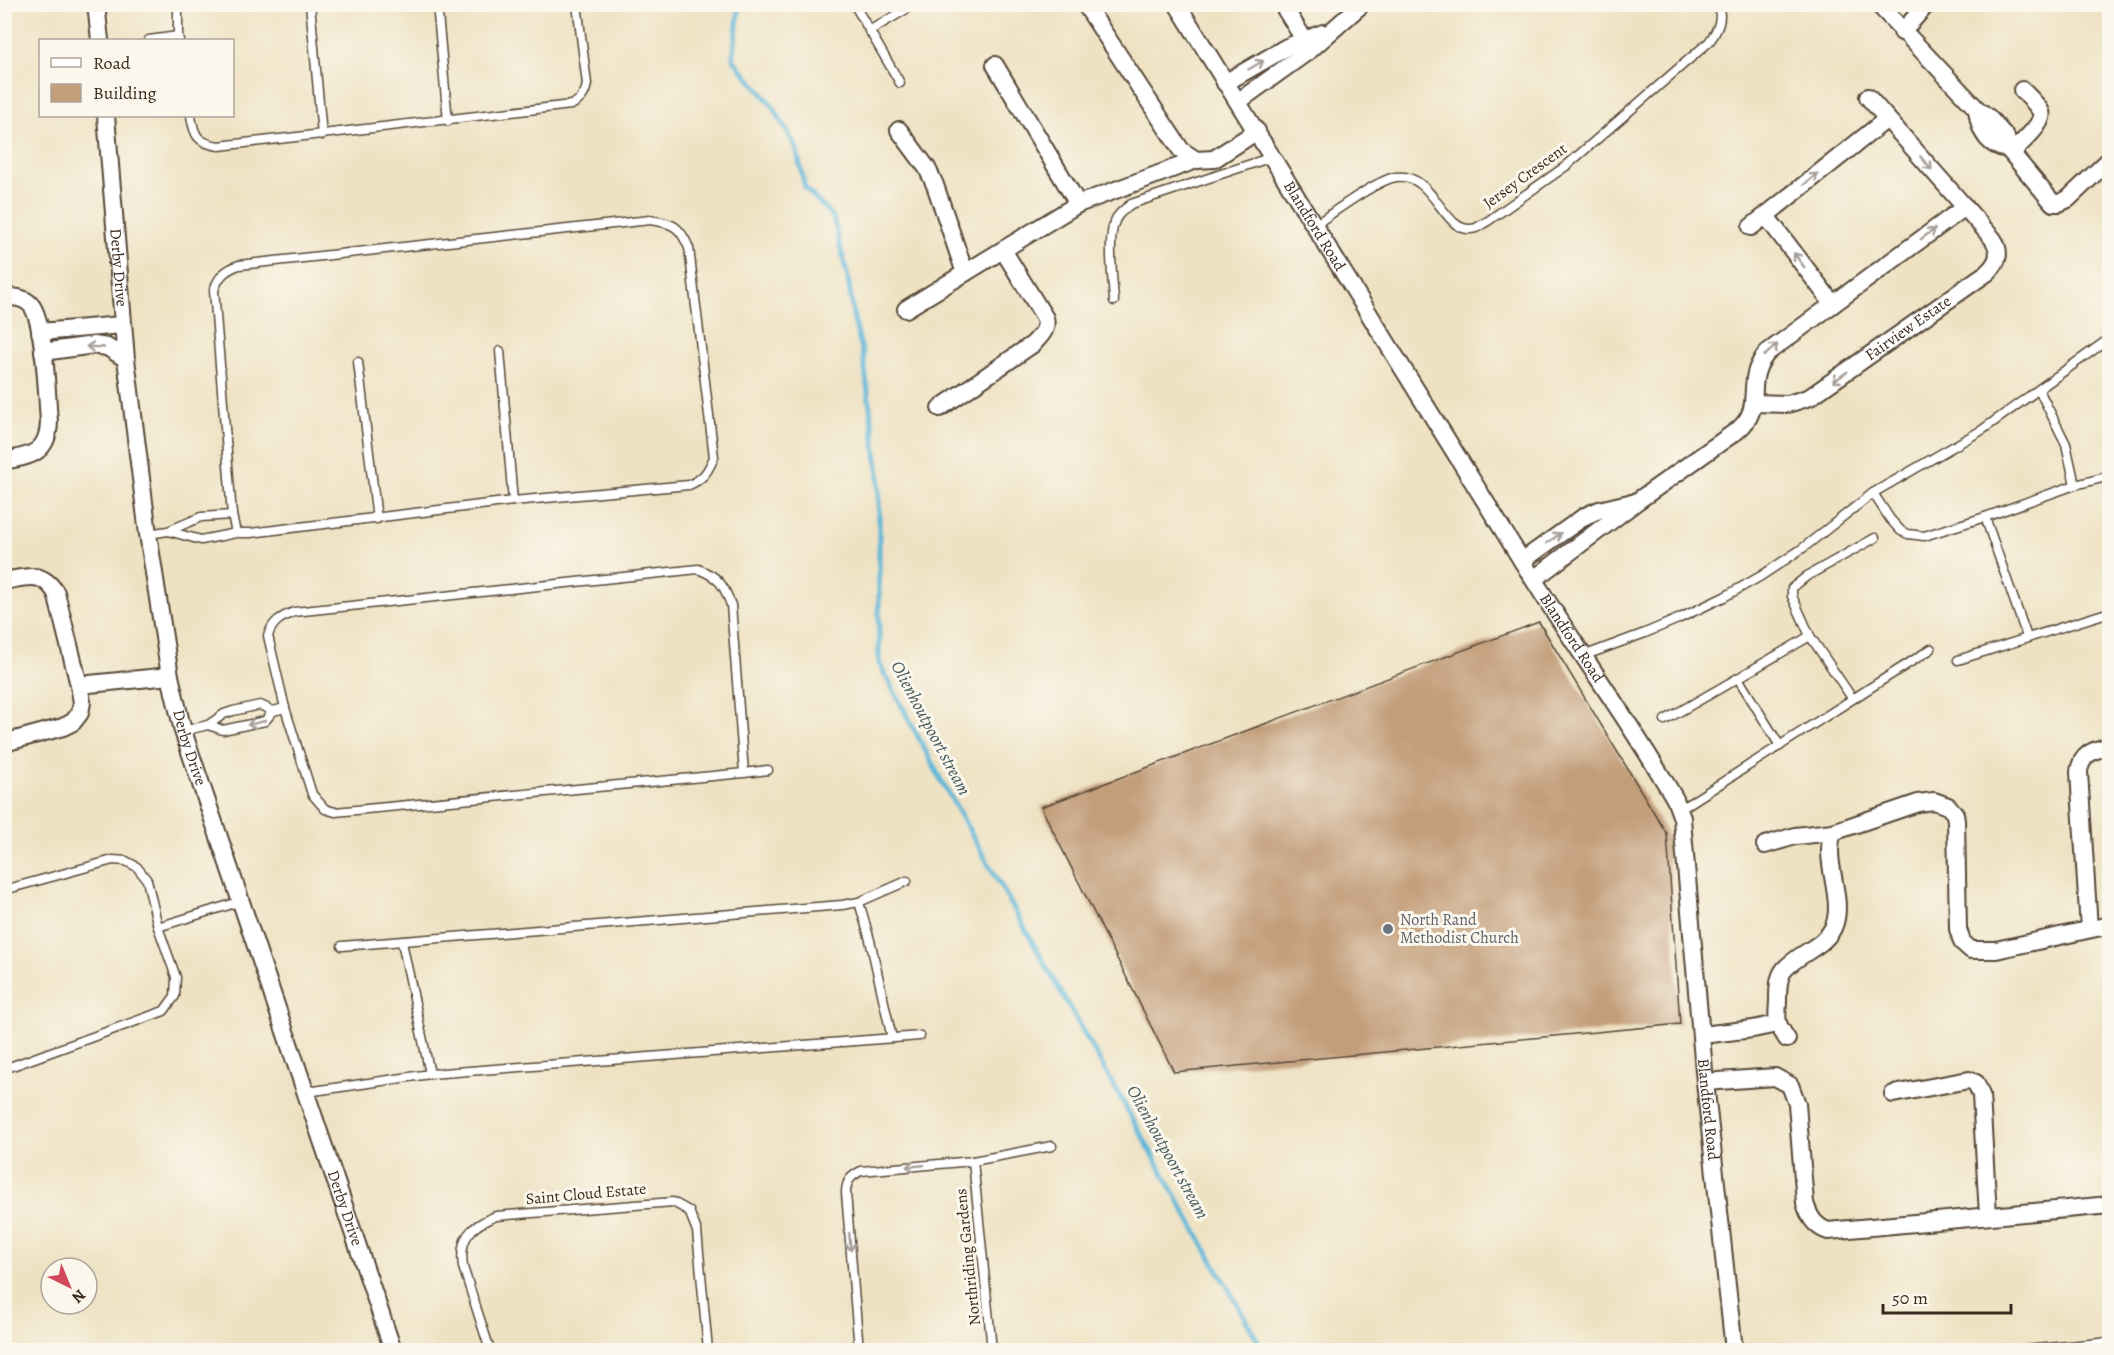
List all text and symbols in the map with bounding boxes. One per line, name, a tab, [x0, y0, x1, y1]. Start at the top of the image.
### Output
legend	[39, 39, 234, 117]
text: Road	[93, 51, 131, 75]
one-way arrow	[1247, 58, 1264, 70]
text: Building	[93, 81, 157, 105]
street label: Jersey Crescent	[1479, 138, 1571, 214]
one-way arrow	[1919, 155, 1932, 171]
one-way arrow	[1803, 173, 1819, 186]
street label: Blandford Road	[1278, 177, 1351, 276]
street label: Derby Drive	[104, 227, 133, 308]
one-way arrow	[1919, 228, 1935, 241]
one-way arrow	[1793, 252, 1806, 268]
street label: Fairview Estate	[1861, 290, 1955, 366]
one-way arrow	[86, 341, 105, 352]
one-way arrow	[1763, 344, 1779, 357]
one-way arrow	[1833, 371, 1849, 383]
one-way arrow	[1545, 532, 1561, 544]
street label: Blandford Road	[1534, 589, 1609, 687]
water label: Olienhoutpoort stream	[885, 656, 977, 800]
street label: Derby Drive	[167, 707, 212, 788]
one-way arrow	[247, 718, 266, 730]
place label: North Rand Methodist Church	[1400, 909, 1519, 949]
marker: North Rand Methodist Church	[1381, 922, 1395, 936]
street label: Blandford Road	[1692, 1058, 1724, 1162]
water label: Olienhoutpoort stream	[1121, 1081, 1215, 1223]
one-way arrow	[905, 1161, 925, 1172]
street label: Derby Drive	[322, 1167, 368, 1249]
street label: Saint Cloud Estate	[525, 1178, 647, 1210]
street label: Northriding Gardens	[950, 1187, 986, 1327]
one-way arrow	[845, 1232, 856, 1251]
north arrow	[39, 1256, 99, 1316]
scale bar	[1883, 1277, 2010, 1315]
text: N	[67, 1284, 90, 1308]
text: 50 m	[1892, 1286, 1928, 1310]

